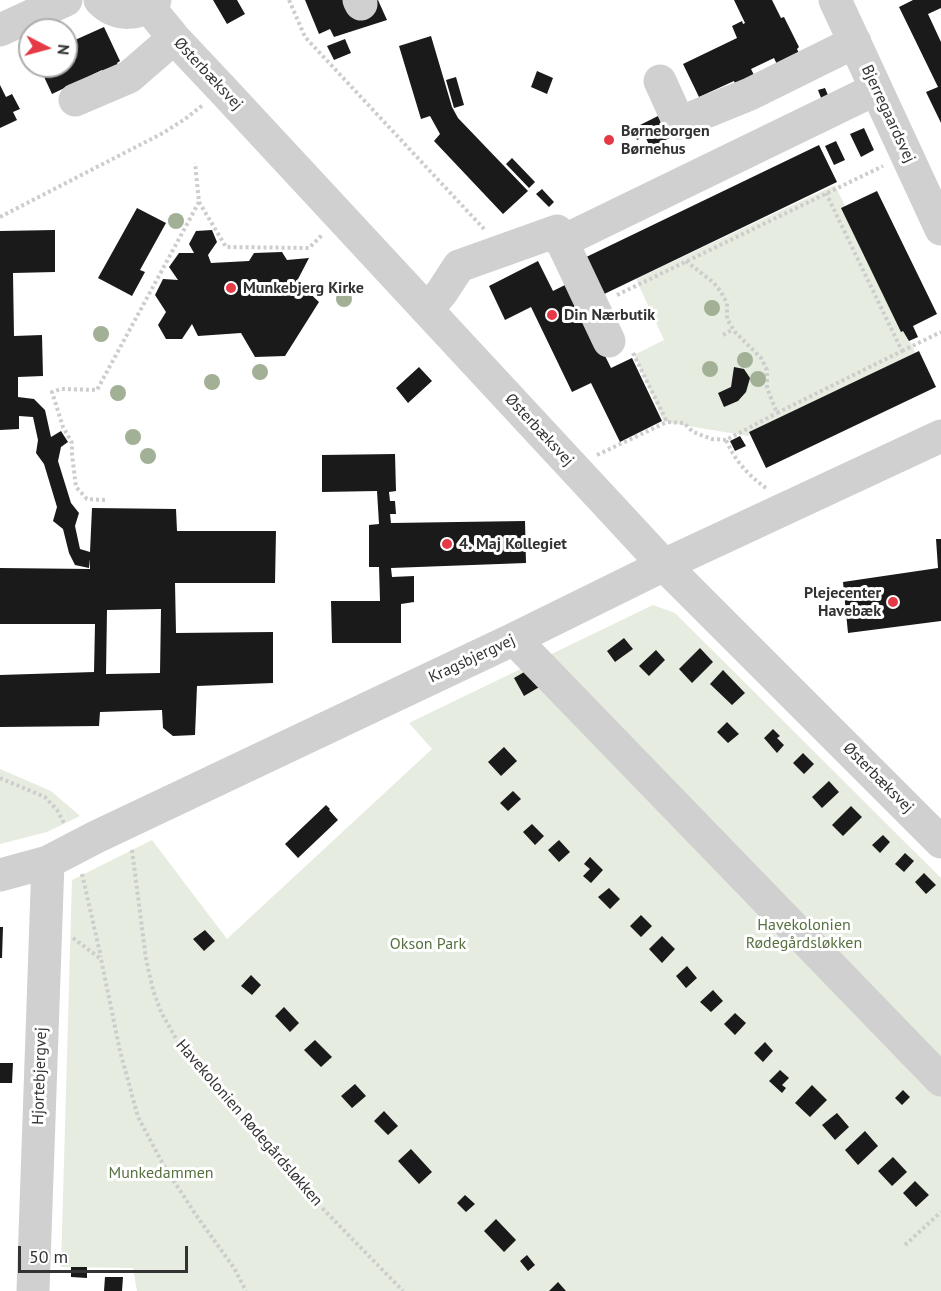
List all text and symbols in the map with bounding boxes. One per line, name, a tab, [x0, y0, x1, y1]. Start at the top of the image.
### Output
north arrow	[18, 18, 78, 78]
street label: Østerbæksvej	[170, 34, 246, 114]
text: N	[53, 43, 74, 56]
street label: Bjerregaardsvej	[857, 62, 919, 166]
place label: Børneborgen Børnehus	[621, 121, 710, 159]
marker: Børneborgen Børnehus	[602, 133, 616, 147]
place label: Munkebjerg Kirke	[243, 278, 364, 298]
marker: Munkebjerg Kirke	[224, 281, 238, 295]
place label: Din Nærbutik	[564, 305, 655, 325]
marker: Din Nærbutik	[545, 308, 559, 322]
street label: Østerbæksvej	[501, 390, 577, 470]
place label: 4. Maj Kollegiet	[459, 534, 567, 554]
marker: 4. Maj Kollegiet	[440, 537, 454, 551]
place label: Plejecenter Havebæk	[804, 583, 881, 621]
marker: Plejecenter Havebæk	[886, 595, 900, 609]
street label: Kragsbjergvej	[426, 631, 518, 687]
street label: Østerbæksvej	[839, 739, 917, 817]
park label: Havekolonien Rødegårdsløkken	[746, 915, 862, 953]
park label: Okson Park	[390, 934, 466, 954]
street label: Hjortebjergvej	[29, 1027, 51, 1125]
street label: Havekolonien Rødegårdsløkken	[171, 1036, 327, 1210]
park label: Munkedammen	[108, 1163, 214, 1183]
scale bar	[21, 1234, 190, 1272]
text: 50 m	[29, 1245, 68, 1268]

